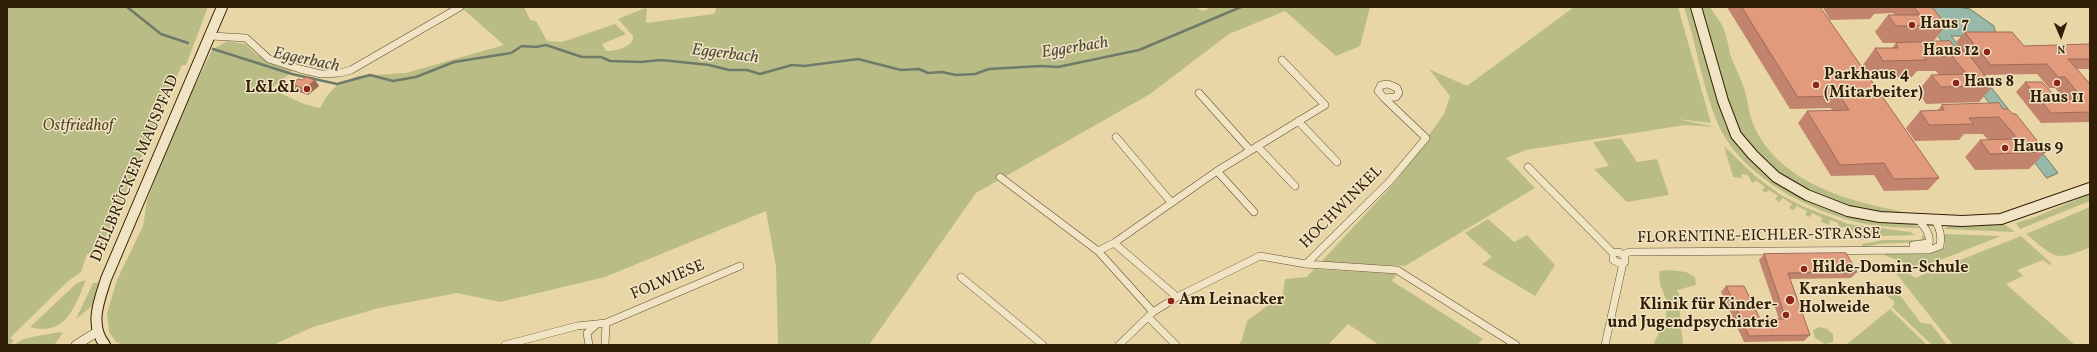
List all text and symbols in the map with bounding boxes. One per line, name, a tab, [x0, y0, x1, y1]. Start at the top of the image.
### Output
place label: Haus 7	[1920, 15, 1969, 35]
north arrow	[2041, 16, 2081, 56]
marker: Haus 7	[1907, 20, 1917, 30]
water label: Eggerbach	[1040, 34, 1110, 64]
water label: Eggerbach	[690, 41, 760, 69]
text: N	[2057, 41, 2066, 56]
place label: Haus 12	[1923, 42, 1979, 62]
water label: Eggerbach	[271, 44, 341, 78]
marker: Haus 12	[1982, 47, 1992, 57]
place label: Parkhaus 4 (Mitarbeiter)	[1824, 66, 1923, 104]
street label: DELLBRÜCKER MAUSPFAD	[88, 73, 184, 265]
place label: Haus 8	[1964, 73, 2014, 93]
marker: Haus 8	[1951, 78, 1961, 88]
marker: Haus 11	[2052, 78, 2062, 88]
place label: L&L&L	[245, 79, 299, 99]
marker: Parkhaus 4 (Mitarbeiter)	[1811, 80, 1821, 90]
marker: L&L&L	[302, 84, 312, 94]
place label: Haus 11	[2030, 89, 2084, 109]
park label: Ostfriedhof	[42, 117, 114, 137]
place label: Haus 9	[2013, 138, 2063, 158]
marker: Haus 9	[2000, 143, 2010, 153]
street label: HOCHWINKEL	[1297, 163, 1387, 253]
street label: FLORENTINE-EICHLER-STRASSE	[1637, 225, 1881, 249]
street label: FOLWIESE	[628, 257, 708, 305]
place label: Hilde-Domin-Schule	[1812, 259, 1968, 279]
marker: Hilde-Domin-Schule	[1799, 264, 1809, 274]
place label: Krankenhaus Holweide	[1799, 281, 1902, 319]
place label: Am Leinacker	[1179, 291, 1284, 311]
marker: Krankenhaus Holweide	[1784, 294, 1796, 306]
marker: Am Leinacker	[1166, 296, 1176, 306]
place label: Klinik für Kinder- und Jugendpsychiatrie	[1608, 296, 1778, 334]
marker: Klinik für Kinder- und Jugendpsychiatrie	[1781, 310, 1791, 320]

